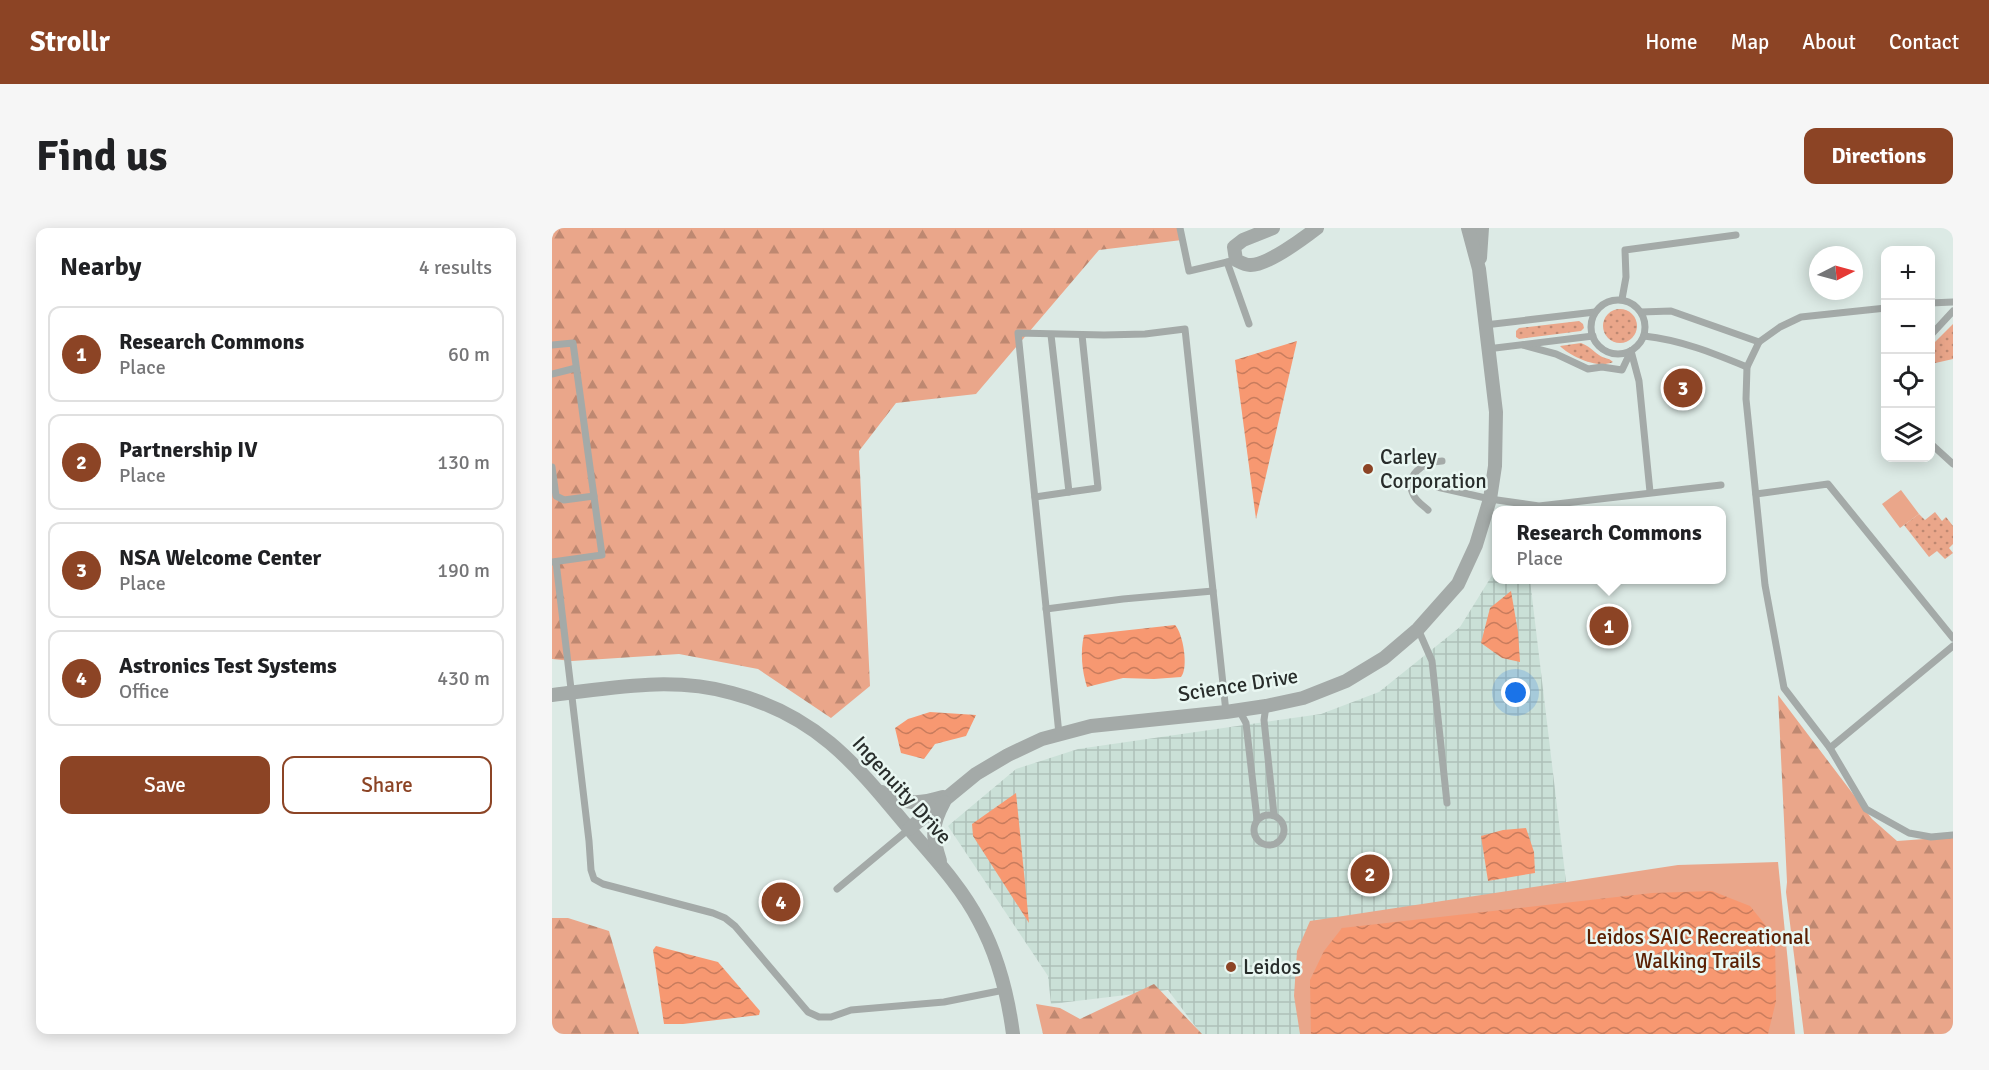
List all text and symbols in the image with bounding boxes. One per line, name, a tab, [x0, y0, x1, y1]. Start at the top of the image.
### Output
text: Strollr	[30, 25, 110, 59]
text: Home	[1645, 29, 1698, 55]
text: Map	[1731, 29, 1769, 55]
text: About	[1802, 29, 1856, 55]
text: Contact	[1889, 29, 1959, 55]
button: Directions	[1804, 128, 1953, 184]
text: Find us	[36, 131, 167, 182]
north arrow	[1809, 246, 1863, 300]
map controls	[1881, 246, 1935, 462]
button: +	[1881, 246, 1935, 300]
text: Nearby	[60, 251, 141, 283]
text: 4 results	[419, 255, 492, 280]
button: −	[1881, 300, 1935, 354]
text: Research Commons	[119, 328, 304, 355]
text: 1	[76, 342, 87, 367]
text: 60 m	[448, 342, 490, 367]
button: locate	[1881, 354, 1935, 408]
text: Place	[119, 355, 166, 380]
pin: 3	[1664, 366, 1702, 410]
button: layers	[1881, 408, 1935, 462]
text: Partnership IV	[119, 436, 257, 463]
place label: Carley Corporation	[1380, 444, 1487, 494]
text: 2	[76, 450, 87, 475]
text: 130 m	[437, 450, 490, 475]
marker: Carley Corporation	[1361, 462, 1375, 476]
text: Place	[119, 463, 166, 488]
popup	[1492, 506, 1726, 584]
text: Research Commons	[1516, 519, 1702, 546]
text: NSA Welcome Center	[119, 544, 321, 571]
text: Place	[1516, 546, 1563, 571]
text: 3	[76, 558, 87, 583]
text: 190 m	[437, 558, 490, 583]
text: Place	[119, 571, 166, 596]
pin: 1	[1590, 604, 1628, 648]
text: Astronics Test Systems	[119, 652, 337, 679]
street label: Science Drive	[1176, 663, 1300, 707]
text: 4	[76, 666, 87, 691]
text: 430 m	[437, 666, 490, 691]
your location	[1501, 678, 1530, 707]
text: Office	[119, 679, 169, 704]
street label: Ingenuity Drive	[847, 731, 957, 849]
button: Save	[60, 756, 270, 814]
button: Share	[282, 756, 492, 814]
pin: 2	[1350, 852, 1390, 896]
pin: 4	[762, 880, 800, 924]
park label: Leidos SAIC Recreational Walking Trails	[1586, 924, 1810, 974]
place label: Leidos	[1243, 954, 1301, 980]
marker: Leidos	[1224, 960, 1238, 974]

